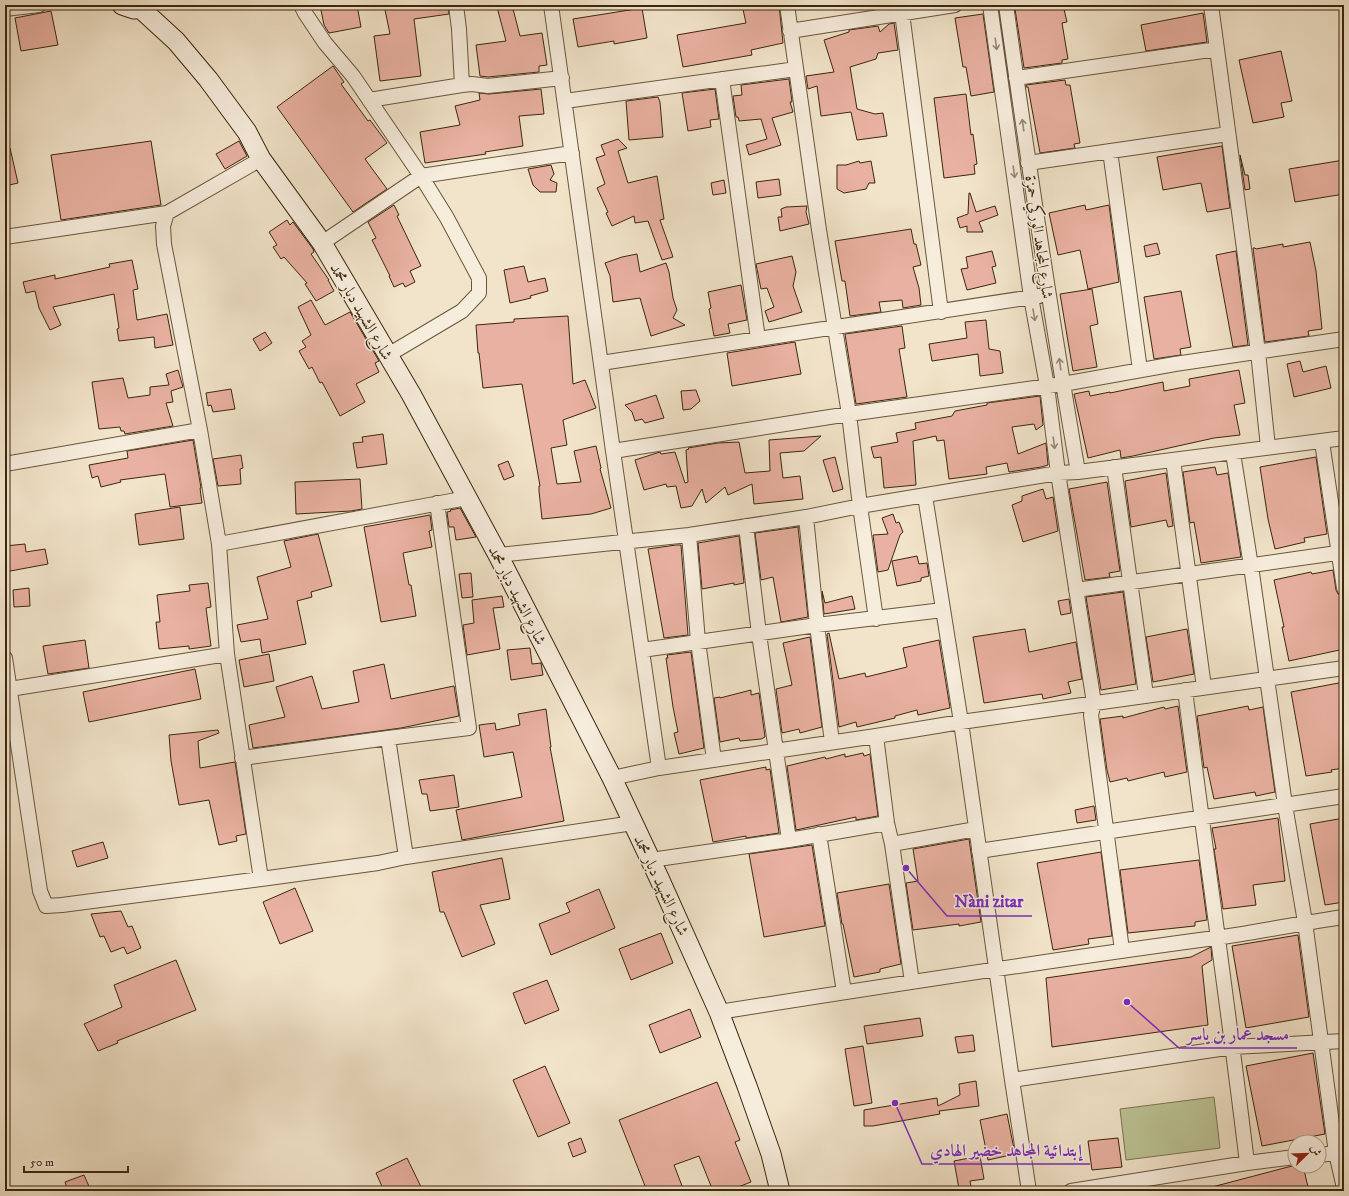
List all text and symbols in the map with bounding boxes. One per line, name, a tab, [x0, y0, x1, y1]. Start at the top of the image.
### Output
one-way arrow	[992, 37, 1000, 50]
one-way arrow	[1019, 119, 1027, 132]
one-way arrow	[1010, 165, 1018, 178]
street label: شارع المجاهد الوركي حمزة	[1017, 174, 1059, 301]
street label: شارع الشهيد دبار محمد	[323, 259, 397, 365]
one-way arrow	[1031, 308, 1039, 321]
one-way arrow	[1056, 358, 1064, 371]
one-way arrow	[1050, 436, 1058, 449]
street label: شارع الشهيد دبار محمد	[481, 542, 551, 650]
street label: شارع الشهيد دبار محمد	[626, 832, 693, 940]
callout: Nàni zitar	[947, 887, 1032, 916]
text: Nàni zitar	[955, 891, 1024, 913]
callout: مسجد عمار بن ياسر	[1179, 1019, 1297, 1048]
text: مسجد عمار بن ياسر	[1185, 1024, 1289, 1046]
north arrow	[1287, 1134, 1327, 1174]
callout: إبتدائية المجاهد خضير الهادي	[922, 1135, 1090, 1164]
text: إبتدائية المجاهد خضير الهادي	[930, 1140, 1083, 1164]
text: ش	[1307, 1143, 1324, 1158]
scale bar	[24, 1148, 128, 1174]
text: 50 m	[30, 1155, 54, 1170]

